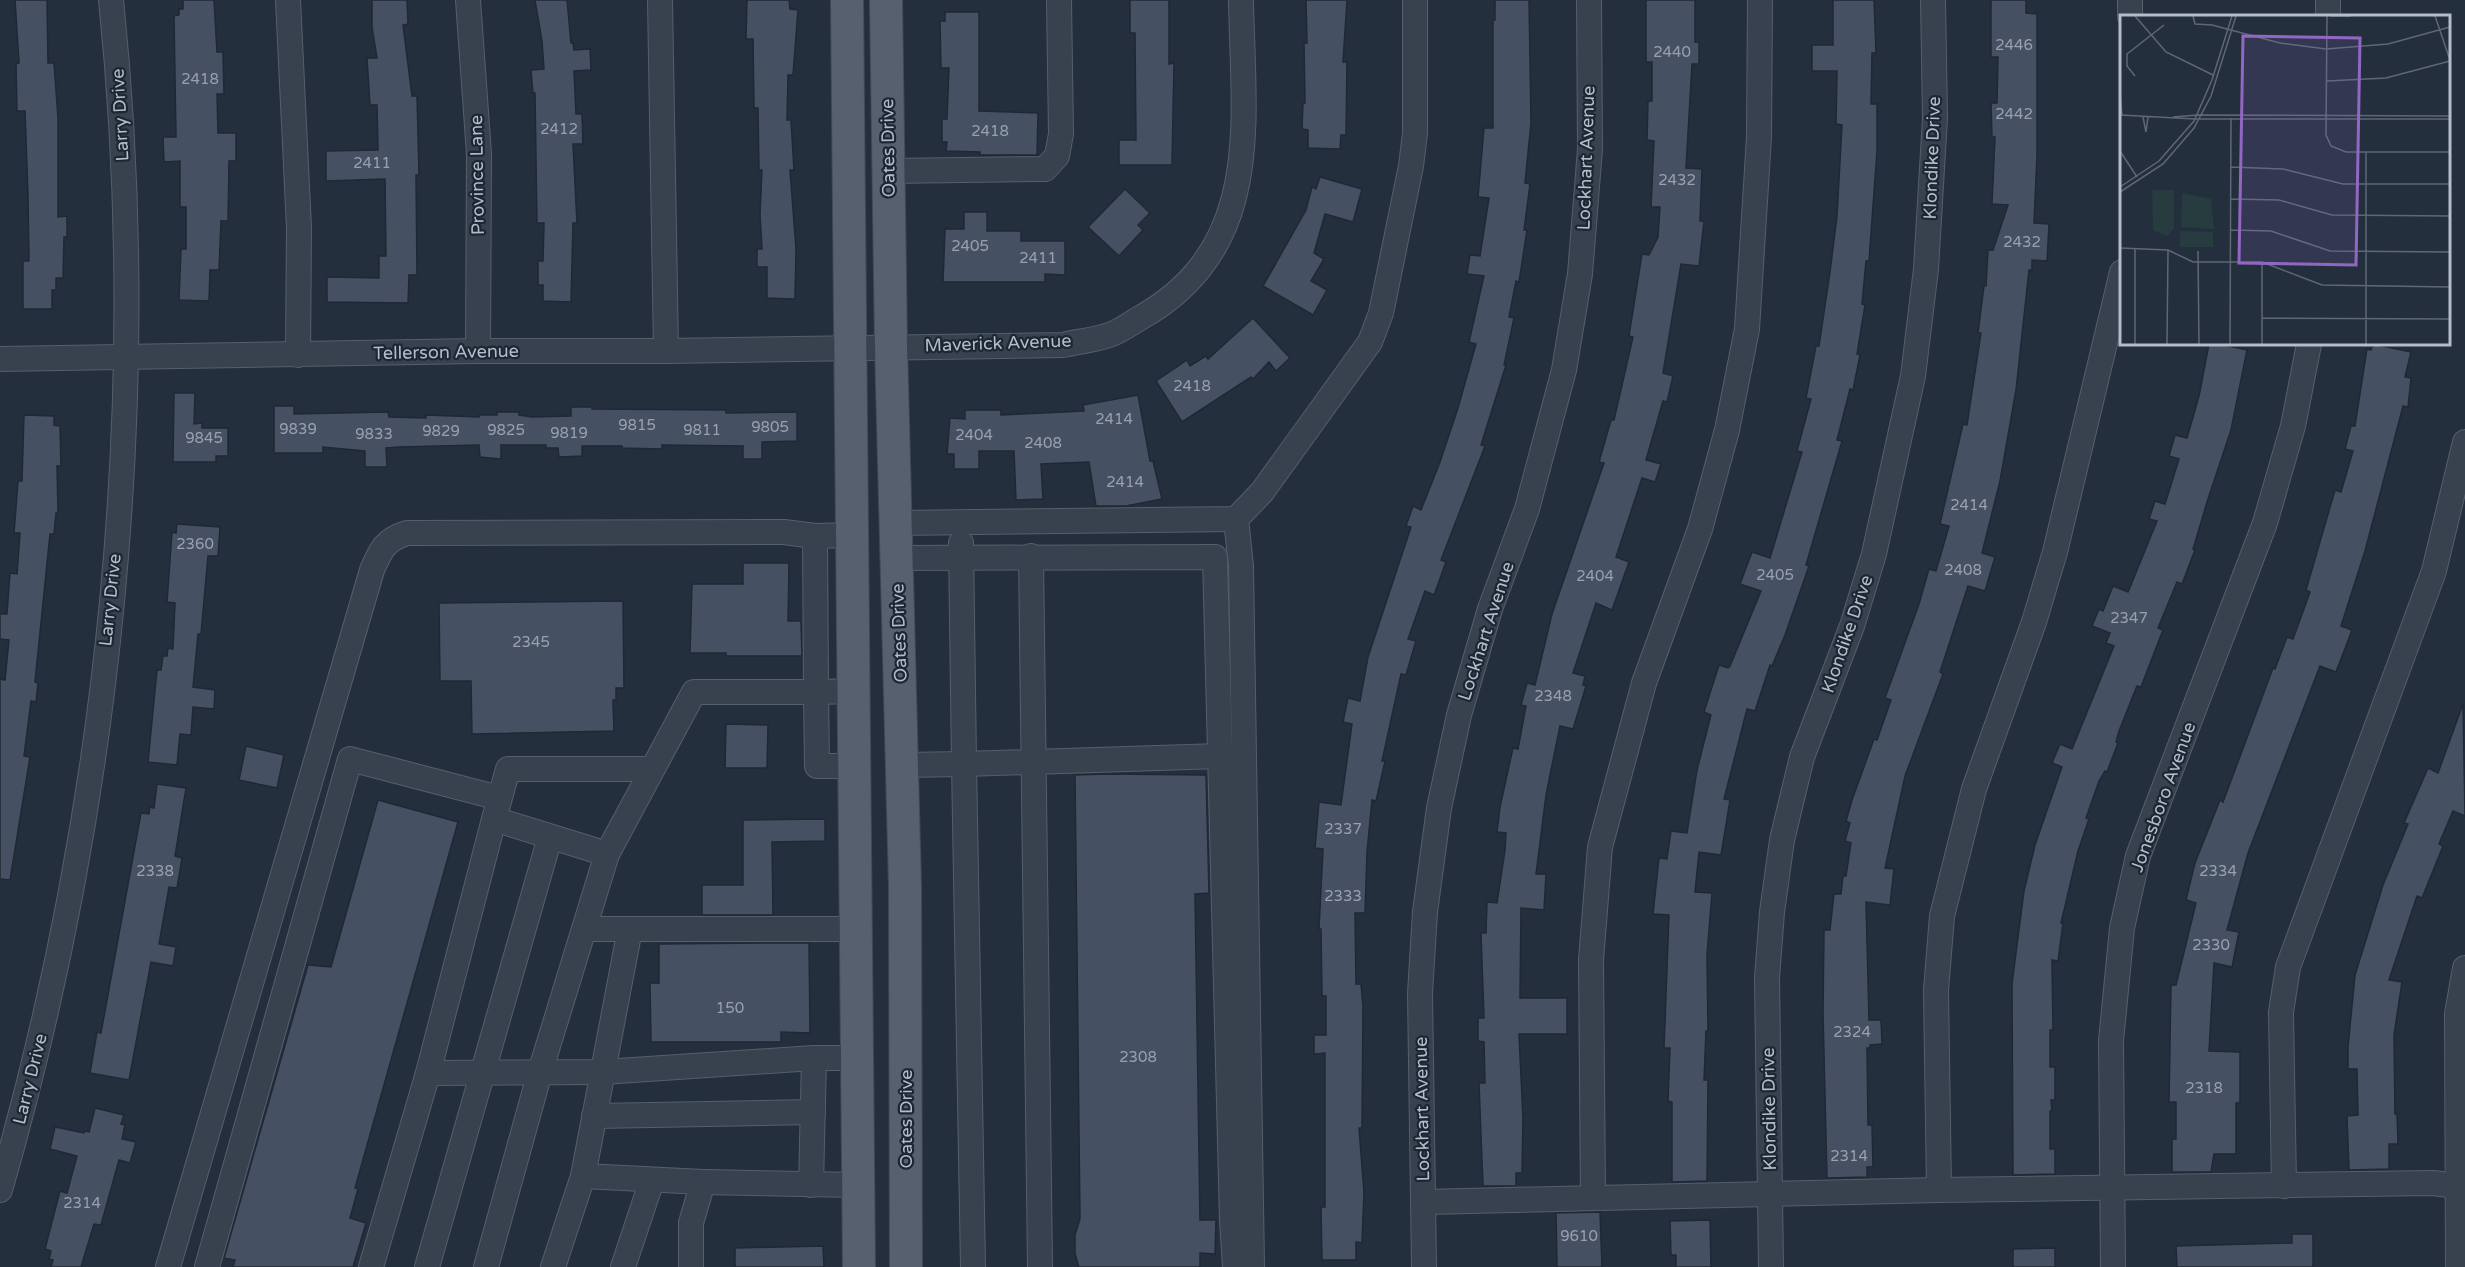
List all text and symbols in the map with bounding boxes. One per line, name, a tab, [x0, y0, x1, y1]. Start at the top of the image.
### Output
inset map	[2120, 15, 2450, 345]
house number: 2446	[1995, 36, 2033, 54]
house number: 2440	[1653, 43, 1691, 61]
street label: Larry Drive	[107, 68, 133, 162]
house number: 2418	[181, 70, 219, 88]
street label: Lockhart Avenue	[1572, 85, 1600, 231]
street label: Klondike Drive	[1919, 96, 1945, 220]
street label: Oates Drive	[876, 98, 900, 198]
house number: 2442	[1995, 105, 2033, 123]
street label: Province Lane	[465, 115, 489, 235]
house number: 2412	[540, 120, 578, 138]
house number: 2418	[971, 122, 1009, 140]
house number: 2411	[353, 154, 391, 172]
house number: 2432	[1658, 171, 1696, 189]
house number: 2432	[2003, 233, 2041, 251]
house number: 2405	[951, 237, 989, 255]
house number: 2411	[1019, 249, 1057, 267]
street label: Maverick Avenue	[924, 329, 1072, 357]
street label: Tellerson Avenue	[373, 340, 519, 364]
house number: 2418	[1173, 377, 1211, 395]
house number: 2414	[1095, 410, 1133, 428]
house number: 9815	[618, 416, 656, 434]
house number: 9805	[751, 418, 789, 436]
house number: 9839	[279, 420, 317, 438]
house number: 9825	[487, 421, 525, 439]
house number: 9811	[683, 421, 721, 439]
house number: 9829	[422, 422, 460, 440]
house number: 9819	[550, 424, 588, 442]
house number: 9833	[355, 425, 393, 443]
house number: 2404	[955, 426, 993, 444]
house number: 9845	[185, 429, 223, 447]
house number: 2408	[1024, 434, 1062, 452]
house number: 2414	[1106, 473, 1144, 491]
house number: 2414	[1950, 496, 1988, 514]
house number: 2360	[176, 535, 214, 553]
street label: Larry Drive	[94, 553, 126, 647]
street label: Lockhart Avenue	[1453, 559, 1519, 703]
house number: 2408	[1944, 561, 1982, 579]
house number: 2405	[1756, 566, 1794, 584]
house number: 2404	[1576, 567, 1614, 585]
street label: Klondike Drive	[1817, 572, 1877, 696]
street label: Oates Drive	[886, 583, 912, 683]
house number: 2347	[2110, 609, 2148, 627]
house number: 2345	[512, 633, 550, 651]
house number: 2348	[1534, 687, 1572, 705]
street label: Jonesboro Avenue	[2126, 719, 2200, 875]
house number: 2337	[1324, 820, 1362, 838]
house number: 2338	[136, 862, 174, 880]
house number: 2334	[2199, 862, 2237, 880]
house number: 2333	[1324, 887, 1362, 905]
house number: 2330	[2192, 936, 2230, 954]
house number: 150	[716, 999, 744, 1017]
house number: 2324	[1833, 1023, 1871, 1041]
street label: Larry Drive	[8, 1031, 52, 1127]
street label: Lockhart Avenue	[1410, 1036, 1434, 1182]
street label: Klondike Drive	[1757, 1047, 1781, 1171]
house number: 2308	[1119, 1048, 1157, 1066]
street label: Oates Drive	[895, 1070, 917, 1168]
house number: 2318	[2185, 1079, 2223, 1097]
house number: 2314	[1830, 1147, 1868, 1165]
house number: 2314	[63, 1194, 101, 1212]
house number: 9610	[1560, 1227, 1598, 1245]

